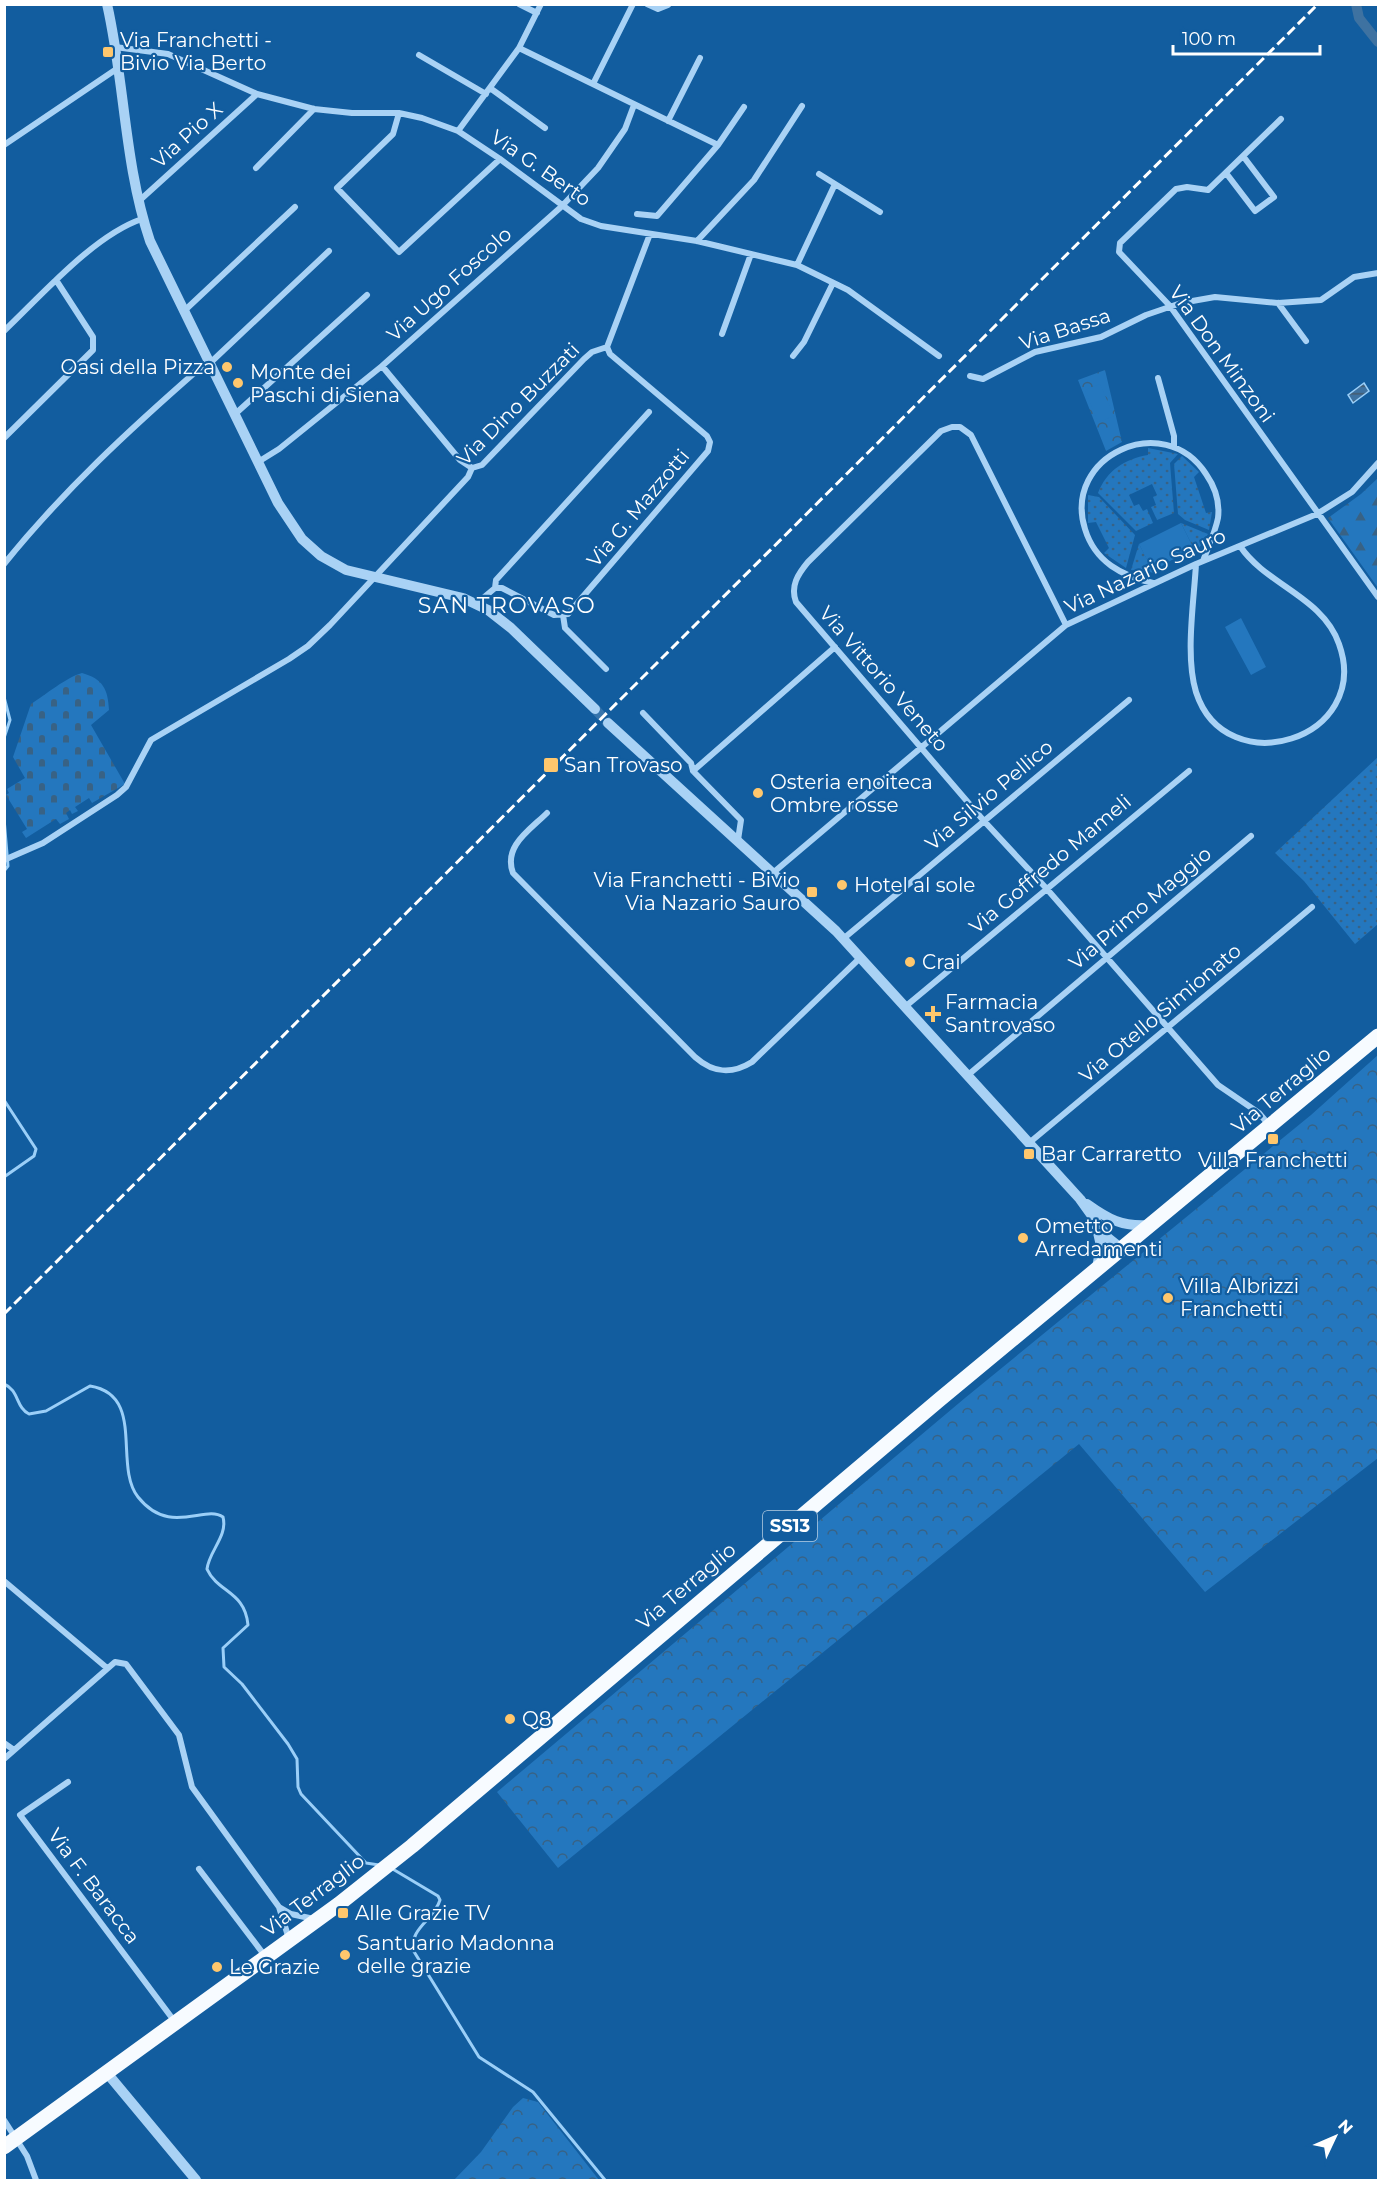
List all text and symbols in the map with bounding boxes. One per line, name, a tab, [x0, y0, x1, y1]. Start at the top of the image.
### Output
scale bar	[1173, 18, 1320, 56]
place label: Via Franchetti - Bivio Via Berto	[120, 28, 272, 75]
text: 100 m	[1182, 28, 1236, 50]
marker: Via Franchetti - Bivio Via Berto	[101, 45, 115, 59]
street label: Via Pio X	[147, 97, 227, 173]
street label: Via G. Berto	[486, 125, 596, 211]
street label: Via Ugo Foscolo	[382, 222, 516, 346]
street label: Via Don Minzoni	[1164, 281, 1280, 427]
street label: Via Bassa	[1016, 303, 1114, 355]
street label: Via Dino Buzzati	[452, 338, 584, 470]
place label: Oasi della Pizza	[61, 355, 215, 379]
marker: Oasi della Pizza	[220, 360, 234, 374]
place label: Monte dei Paschi di Siena	[250, 360, 400, 407]
marker: Monte dei Paschi di Siena	[231, 376, 245, 390]
street label: Via G. Mazzotti	[582, 444, 694, 572]
street label: Via Nazario Sauro	[1061, 523, 1229, 619]
district label: SAN TROVASO	[418, 592, 596, 619]
street label: Via Vittorio Veneto	[814, 601, 954, 757]
street label: Via Silvio Pellico	[920, 735, 1058, 855]
place label: San Trovaso	[564, 753, 683, 777]
marker: San Trovaso	[542, 756, 560, 774]
place label: Osteria enoiteca Ombre rosse	[770, 770, 933, 817]
marker: Osteria enoiteca Ombre rosse	[751, 786, 765, 800]
street label: Via Goffredo Mameli	[964, 789, 1136, 939]
street label: Via Primo Maggio	[1064, 841, 1216, 975]
place label: Via Franchetti - Bivio Via Nazario Sauro	[594, 868, 800, 915]
place label: Hotel al sole	[854, 873, 975, 897]
marker: Hotel al sole	[835, 878, 849, 892]
marker: Via Franchetti - Bivio Via Nazario Sauro	[805, 885, 819, 899]
street label: Via Otello Simionato	[1074, 938, 1246, 1088]
place label: Crai	[922, 950, 961, 974]
marker: Crai	[903, 955, 917, 969]
place label: Farmacia Santrovaso	[945, 990, 1055, 1037]
marker: Farmacia Santrovaso	[926, 1007, 940, 1021]
street label: Via Terraglio	[1226, 1041, 1336, 1139]
marker: Villa Franchetti	[1266, 1132, 1280, 1146]
place label: Bar Carraretto	[1041, 1142, 1182, 1166]
marker: Bar Carraretto	[1022, 1147, 1036, 1161]
place label: Villa Franchetti	[1198, 1148, 1348, 1172]
place label: Ometto Arredamenti	[1035, 1214, 1163, 1261]
marker: Ometto Arredamenti	[1016, 1231, 1030, 1245]
place label: Villa Albrizzi Franchetti	[1180, 1274, 1299, 1321]
marker: Villa Albrizzi Franchetti	[1161, 1291, 1175, 1305]
road number: SS13	[763, 1511, 817, 1541]
street label: Via Terraglio	[631, 1537, 741, 1635]
place label: Q8	[522, 1707, 552, 1731]
marker: Q8	[503, 1712, 517, 1726]
street label: Via F. Baracca	[43, 1824, 145, 1948]
street label: Via Terraglio	[257, 1849, 369, 1941]
place label: Alle Grazie TV	[355, 1901, 490, 1925]
marker: Alle Grazie TV	[336, 1906, 350, 1920]
place label: Santuario Madonna delle grazie	[357, 1931, 555, 1978]
marker: Santuario Madonna delle grazie	[338, 1948, 352, 1962]
place label: Le Grazie	[229, 1955, 320, 1979]
marker: Le Grazie	[210, 1960, 224, 1974]
north arrow	[1305, 2107, 1365, 2167]
text: N	[1334, 2116, 1357, 2138]

